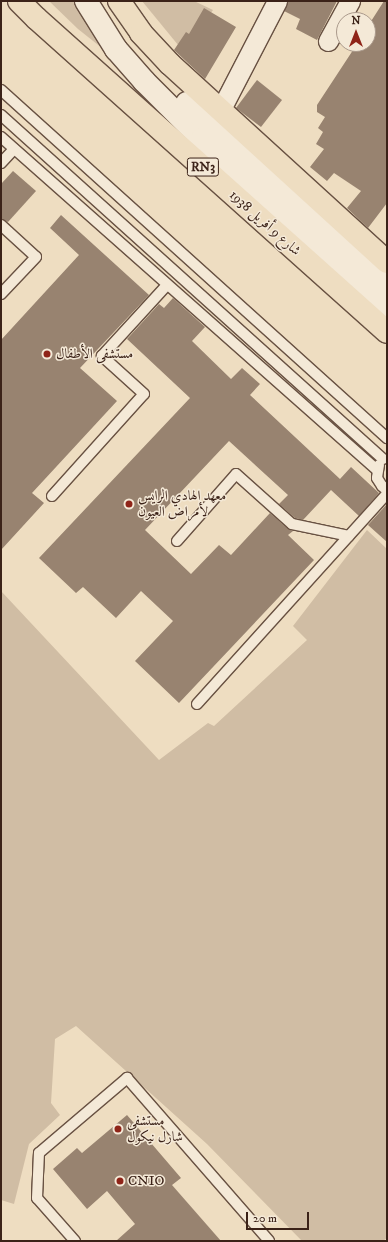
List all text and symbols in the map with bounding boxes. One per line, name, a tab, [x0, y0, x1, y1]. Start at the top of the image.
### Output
north arrow	[336, 12, 376, 52]
text: N	[351, 14, 361, 28]
road number: RN3	[186, 156, 220, 178]
street label: شارع 9 أفريل 1938	[226, 187, 304, 259]
place label: مستشفى الأطفال	[56, 346, 133, 362]
marker: مستشفى الأطفال	[41, 348, 53, 360]
place label: معهد الهادي الرايس لأمراض العيون	[138, 488, 226, 520]
marker: معهد الهادي الرايس لأمراض العيون	[123, 498, 135, 510]
place label: مستشفى شارل نيكول	[127, 1113, 183, 1146]
marker: مستشفى شارل نيكول	[112, 1123, 124, 1135]
place label: CNIO	[128, 1173, 164, 1189]
marker: CNIO	[115, 1176, 125, 1186]
scale bar	[248, 1204, 311, 1230]
text: 20 m	[253, 1211, 277, 1226]

